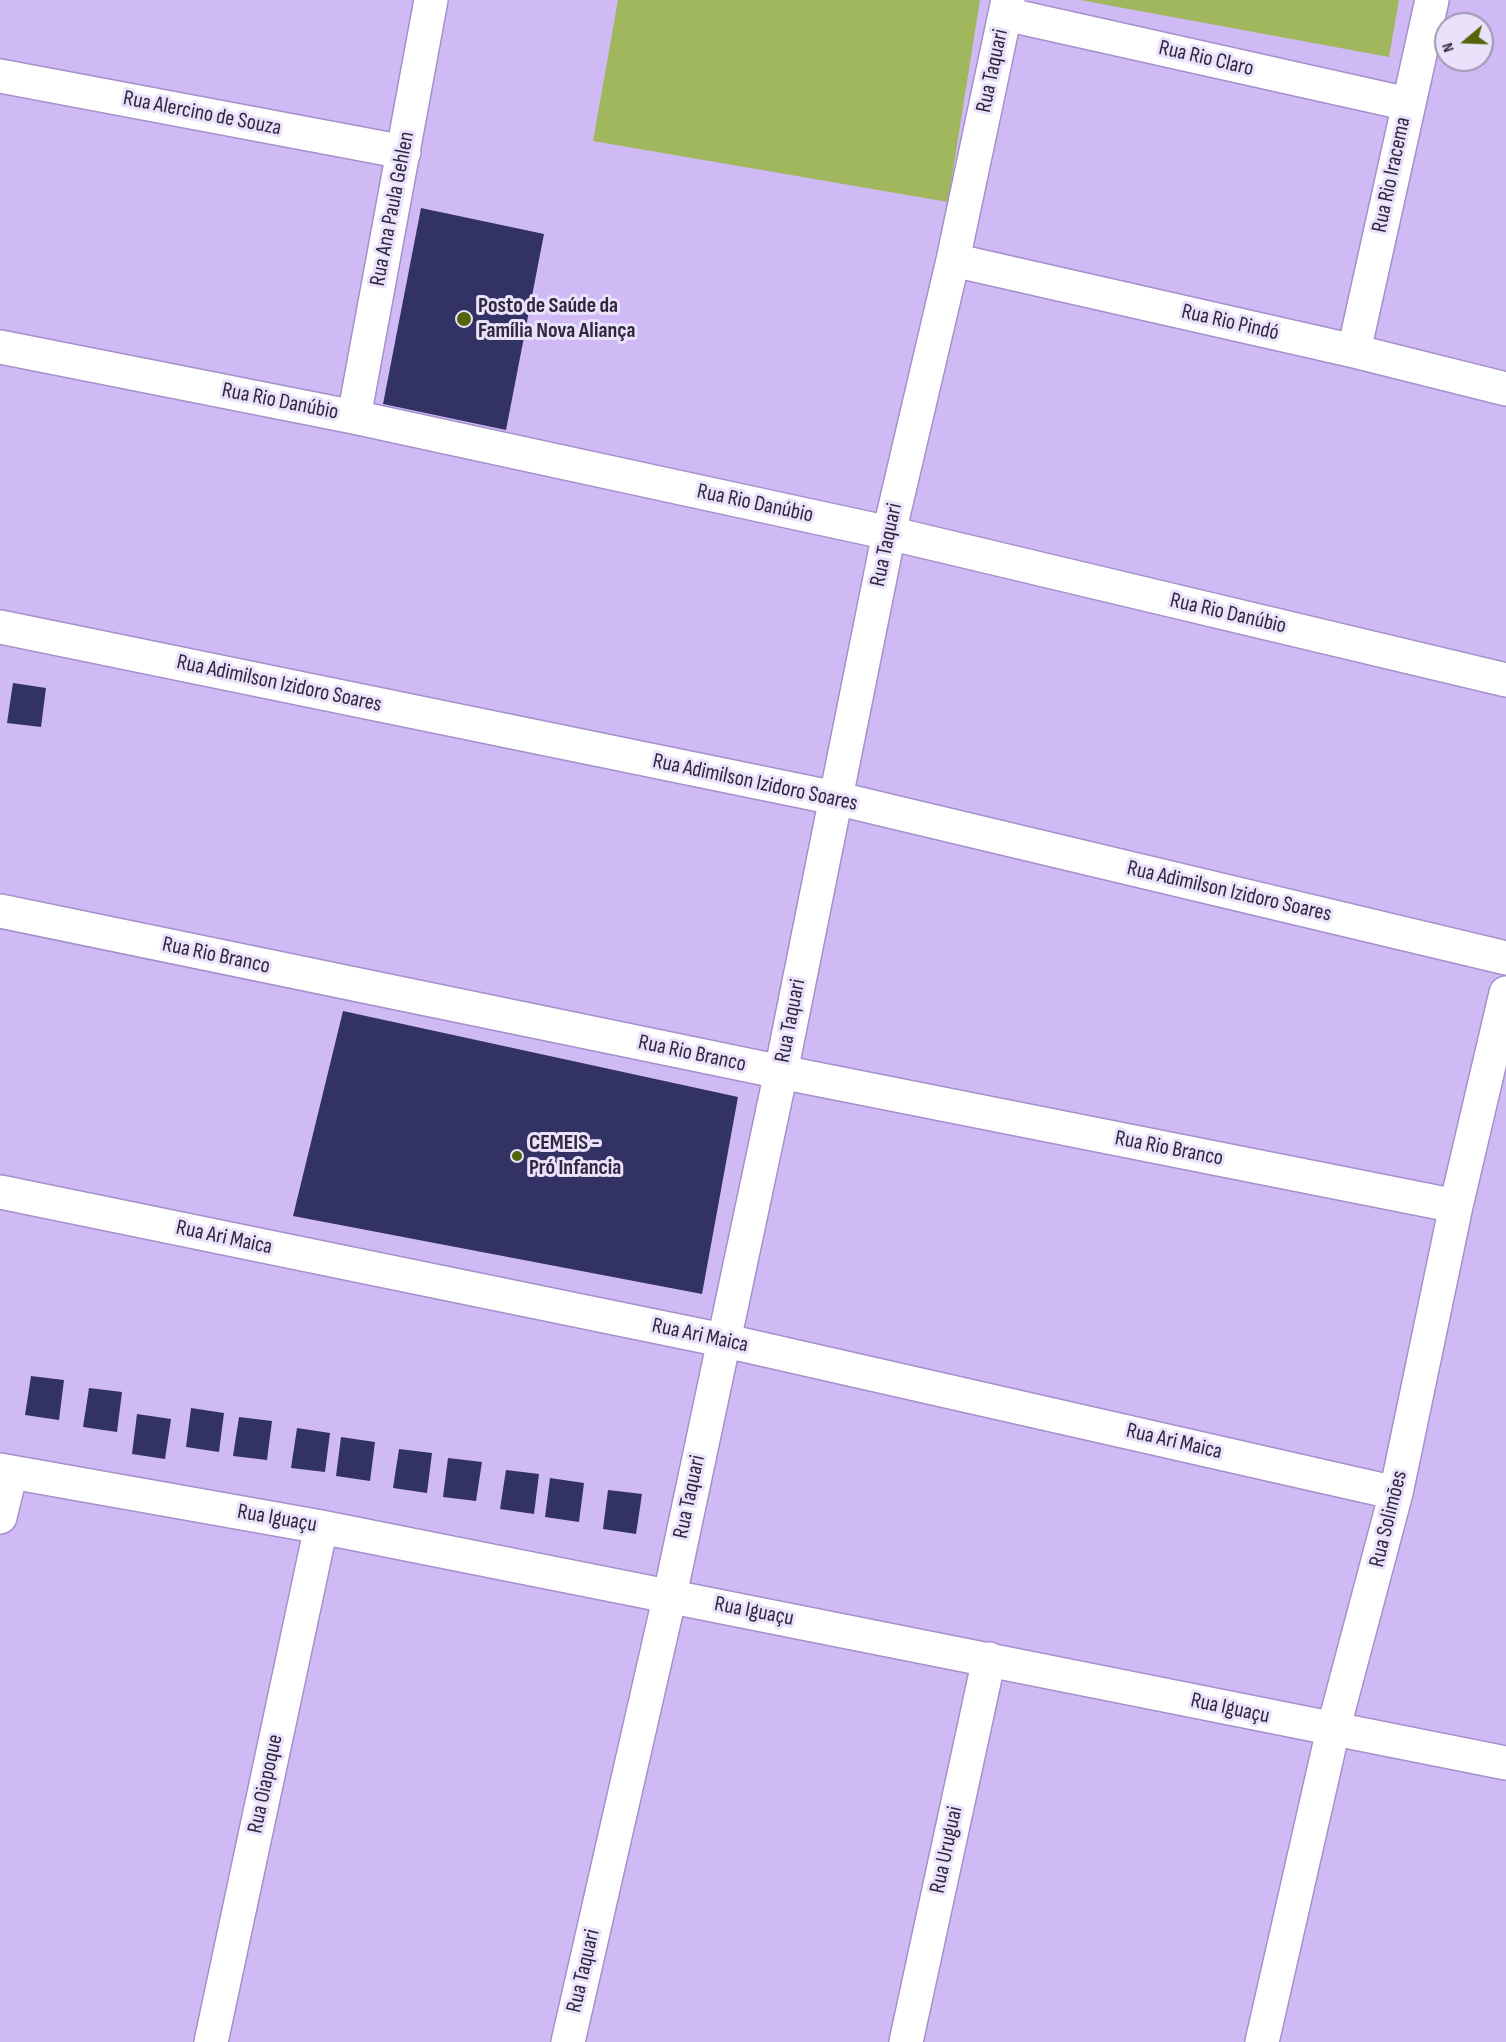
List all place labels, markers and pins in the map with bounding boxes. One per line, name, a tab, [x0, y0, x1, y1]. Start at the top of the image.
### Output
place label: Posto de Saúde da Família Nova Aliança	[478, 293, 635, 344]
marker: Posto de Saúde da Família Nova Aliança	[455, 310, 473, 328]
place label: CEMEIS - Pró Infancia	[529, 1130, 621, 1182]
marker: CEMEIS - Pró Infancia	[510, 1149, 524, 1163]

